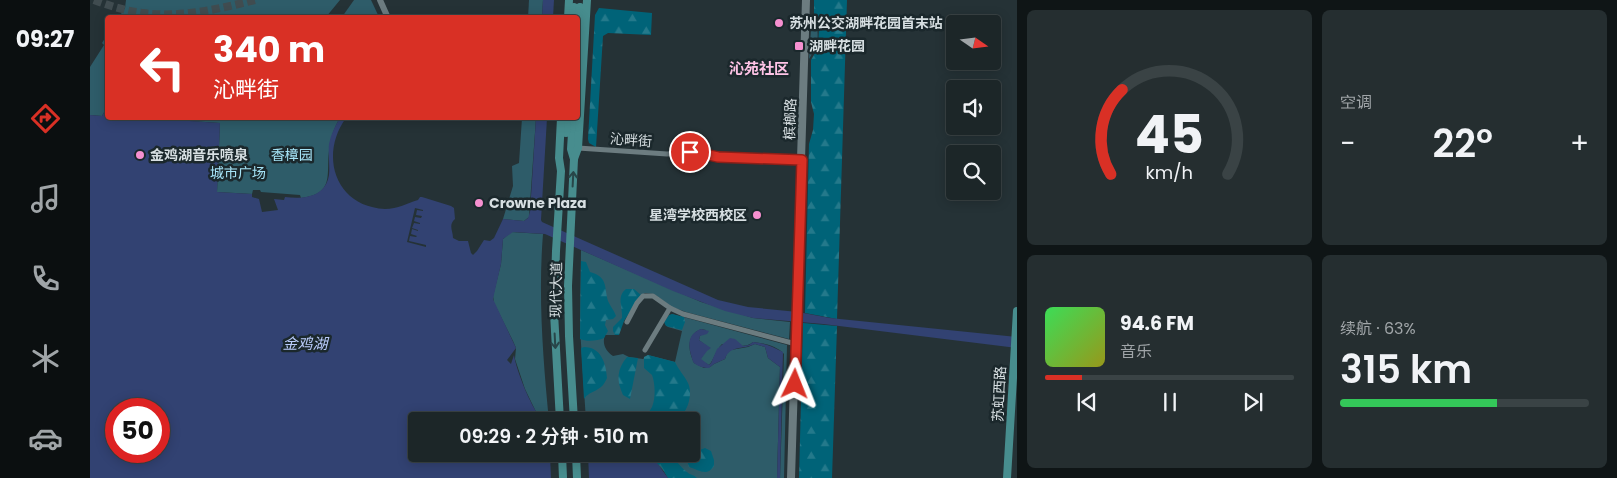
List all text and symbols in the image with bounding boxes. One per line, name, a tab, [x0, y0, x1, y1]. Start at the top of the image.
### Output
place label: 苏州公交湖畔花园首末站	[789, 13, 943, 33]
north arrow	[946, 15, 1001, 70]
map controls	[946, 15, 1001, 200]
marker: 苏州公交湖畔花园首末站	[773, 17, 785, 29]
text: 09:27	[16, 24, 74, 55]
text: 340 m	[213, 25, 325, 74]
icon: left	[130, 35, 195, 100]
place label: 湖畔花园	[809, 36, 865, 56]
marker: 湖畔花园	[793, 40, 805, 52]
district label: 沁苑社区	[729, 58, 789, 79]
text: 沁畔街	[213, 74, 279, 105]
button: sound	[946, 80, 1001, 135]
text: 空调	[1340, 91, 1372, 114]
street label: 槟榔路	[779, 98, 801, 140]
text: 45	[1135, 98, 1204, 171]
icon: directions	[28, 101, 63, 136]
text: 22°	[1432, 117, 1493, 170]
text: −	[1340, 124, 1355, 163]
text: +	[1570, 124, 1589, 163]
street label: 沁畔街	[609, 129, 653, 151]
pin	[669, 131, 711, 173]
icon: arrive	[676, 138, 704, 166]
place label: 金鸡湖音乐喷泉	[150, 145, 248, 165]
park label: 香樟园	[271, 145, 313, 165]
button: search	[946, 145, 1001, 200]
marker: 金鸡湖音乐喷泉	[134, 149, 146, 161]
text: km/h	[1146, 160, 1193, 185]
park label: 城市广场	[210, 163, 266, 183]
one-way arrow	[569, 171, 578, 187]
icon: music	[28, 181, 63, 216]
place label: Crowne Plaza	[489, 193, 587, 213]
marker: Crowne Plaza	[473, 197, 485, 209]
place label: 星湾学校西校区	[649, 205, 747, 225]
marker: 星湾学校西校区	[751, 209, 763, 221]
icon: phone	[28, 261, 63, 296]
street label: 现代大道	[546, 262, 566, 318]
text: 94.6 FM	[1120, 310, 1194, 337]
text: 续航 · 63%	[1340, 317, 1416, 340]
water label: 金鸡湖	[282, 333, 329, 354]
one-way arrow	[551, 333, 560, 349]
text: 音乐	[1120, 340, 1152, 363]
icon: climate	[28, 341, 63, 376]
text: 315 km	[1340, 343, 1472, 396]
position arrow	[768, 357, 820, 409]
street label: 苏虹西路	[988, 366, 1010, 422]
icon: previous	[1073, 388, 1101, 416]
icon: pause	[1156, 388, 1184, 416]
icon: next	[1239, 388, 1267, 416]
speed limit sign: 50	[105, 398, 170, 463]
icon: car	[28, 421, 63, 456]
text: 09:29 · 2 分钟 · 510 m	[459, 423, 649, 450]

